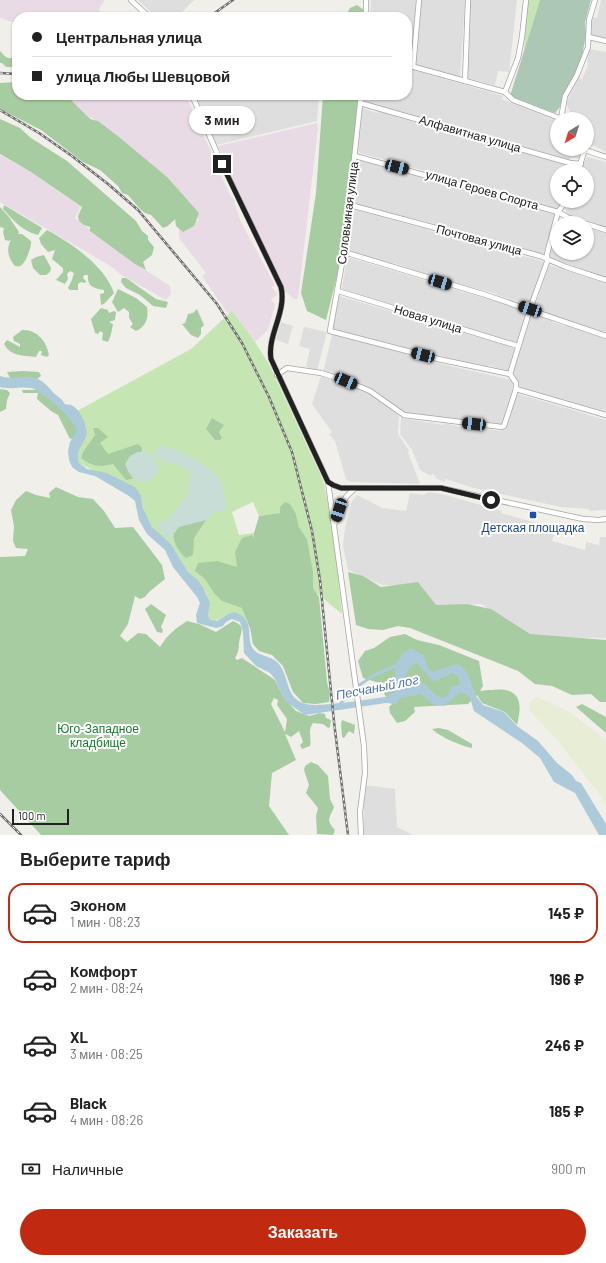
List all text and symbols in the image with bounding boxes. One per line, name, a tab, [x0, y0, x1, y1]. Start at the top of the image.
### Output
text: Центральная улица	[56, 28, 202, 46]
text: улица Любы Шевцовой	[56, 67, 230, 85]
callout: 3 мин	[189, 106, 255, 134]
text: 3 мин	[204, 112, 240, 128]
street label: Алфавитная улица	[417, 112, 523, 155]
north arrow	[550, 112, 594, 156]
map controls	[550, 112, 594, 260]
route end	[213, 155, 231, 173]
car	[384, 158, 410, 176]
street label: Соловьиная улица	[334, 160, 361, 265]
button: locate	[550, 164, 594, 208]
street label: улица Героев Спорта	[424, 166, 541, 213]
button: layers	[550, 216, 594, 260]
street label: Почтовая улица	[435, 221, 524, 258]
car	[427, 273, 453, 291]
car	[517, 300, 543, 318]
street label: Новая улица	[392, 301, 464, 336]
car	[410, 346, 436, 364]
car	[333, 371, 359, 391]
car	[461, 417, 487, 431]
route start	[482, 491, 500, 509]
car	[330, 497, 348, 523]
marker: Детская площадка	[528, 510, 538, 520]
place label: Детская площадка	[482, 520, 585, 535]
water label: Песчаный лог	[334, 671, 420, 703]
park label: Юго-Западное кладбище	[57, 721, 139, 750]
scale bar	[12, 807, 69, 826]
text: 100 m	[18, 809, 46, 822]
text: Выберите тариф	[20, 848, 171, 870]
icon: car	[22, 895, 58, 931]
text: Эконом	[70, 896, 126, 914]
text: 145 ₽	[548, 904, 584, 922]
text: 1 мин · 08:23	[70, 914, 141, 930]
icon: car	[22, 961, 58, 997]
text: Комфорт	[70, 962, 137, 980]
text: 196 ₽	[549, 970, 584, 988]
text: 2 мин · 08:24	[70, 980, 144, 996]
icon: car	[22, 1027, 58, 1063]
text: XL	[70, 1028, 88, 1046]
text: 246 ₽	[545, 1036, 584, 1054]
text: 3 мин · 08:25	[70, 1046, 143, 1062]
icon: car	[22, 1093, 58, 1129]
text: Black	[70, 1094, 107, 1112]
text: 185 ₽	[549, 1102, 584, 1120]
text: 4 мин · 08:26	[70, 1112, 143, 1128]
icon: cash	[20, 1158, 42, 1180]
text: Наличные	[52, 1160, 124, 1178]
text: 900 m	[551, 1161, 586, 1177]
button: Заказать	[20, 1209, 586, 1255]

